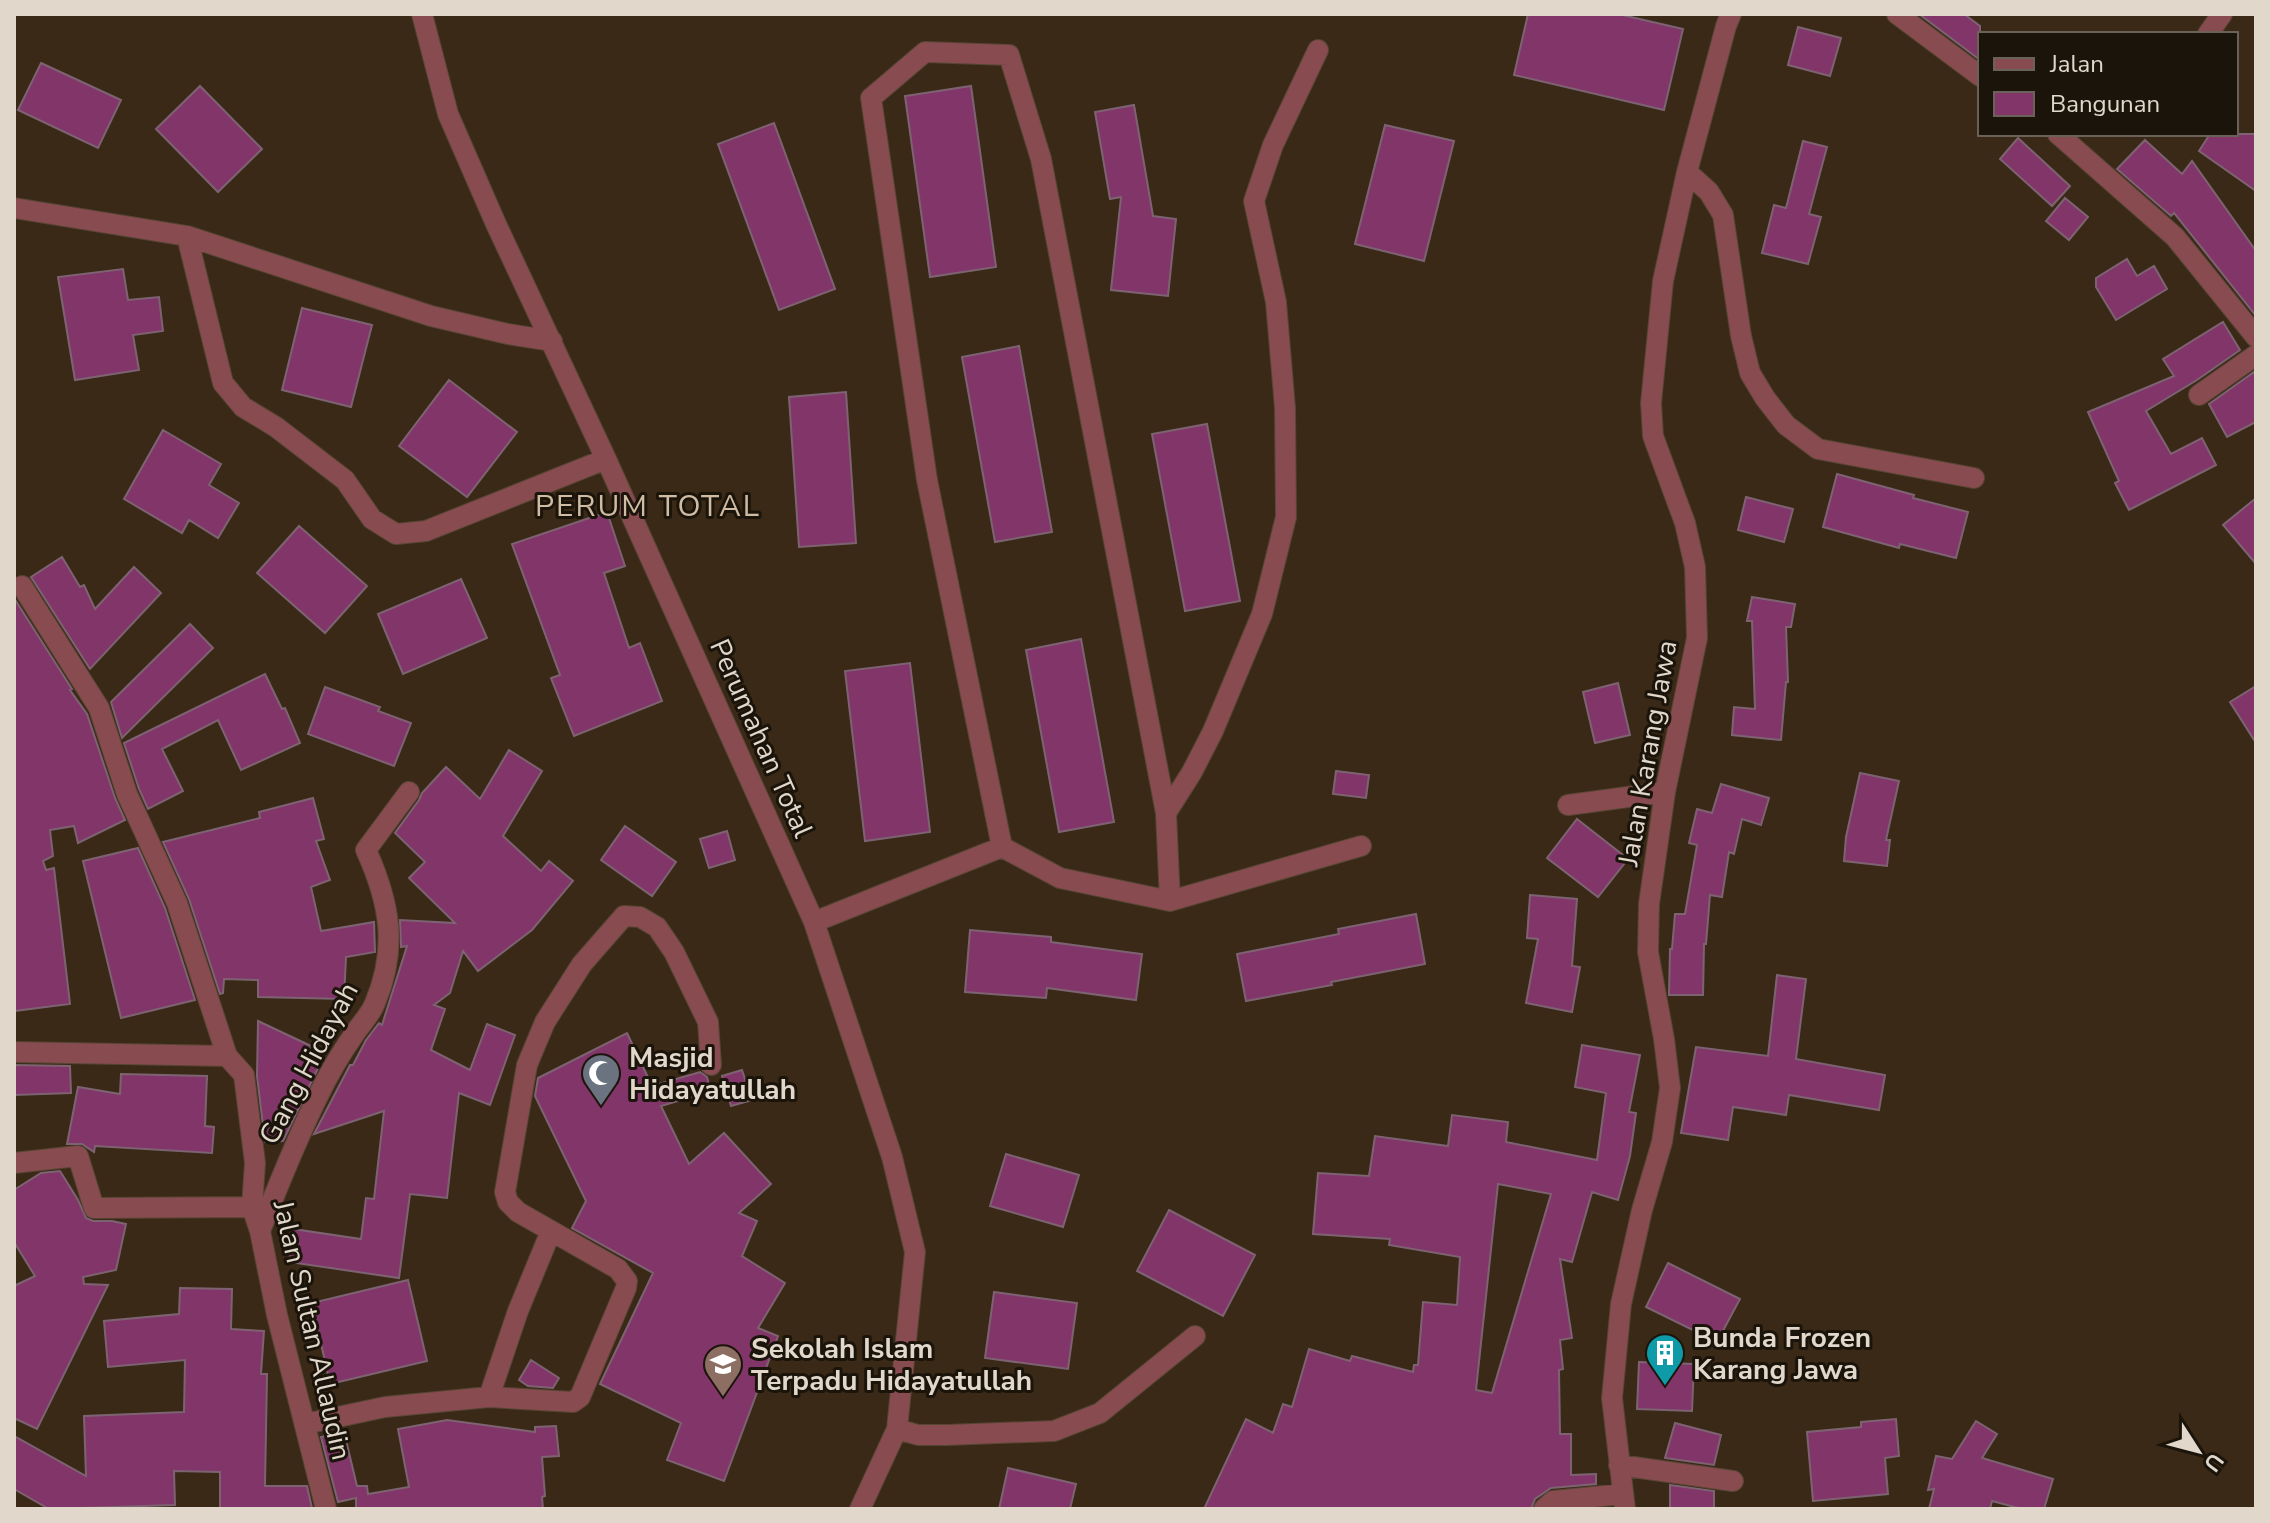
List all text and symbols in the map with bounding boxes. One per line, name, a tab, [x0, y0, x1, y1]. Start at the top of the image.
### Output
legend	[1978, 32, 2238, 136]
text: Jalan	[2049, 48, 2104, 80]
text: Bangunan	[2050, 88, 2160, 120]
district label: PERUM TOTAL	[535, 486, 761, 527]
street label: Perumahan Total	[700, 633, 822, 844]
street label: Jalan Karang Jawa	[1609, 637, 1687, 870]
street label: Gang Hidayah	[250, 976, 368, 1151]
place label: Masjid Hidayatullah	[629, 1039, 796, 1109]
mosque icon: Masjid Hidayatullah	[580, 1052, 622, 1107]
street label: Jalan Sultan Allaudin	[263, 1196, 360, 1464]
place label: Bunda Frozen Karang Jawa	[1693, 1319, 1871, 1389]
place label: Sekolah Islam Terpadu Hidayatullah	[751, 1330, 1032, 1400]
building icon: Bunda Frozen Karang Jawa	[1644, 1332, 1686, 1387]
school or university icon: Sekolah Islam Terpadu Hidayatullah	[702, 1343, 744, 1398]
north arrow	[2158, 1411, 2238, 1491]
text: U	[2196, 1447, 2230, 1478]

